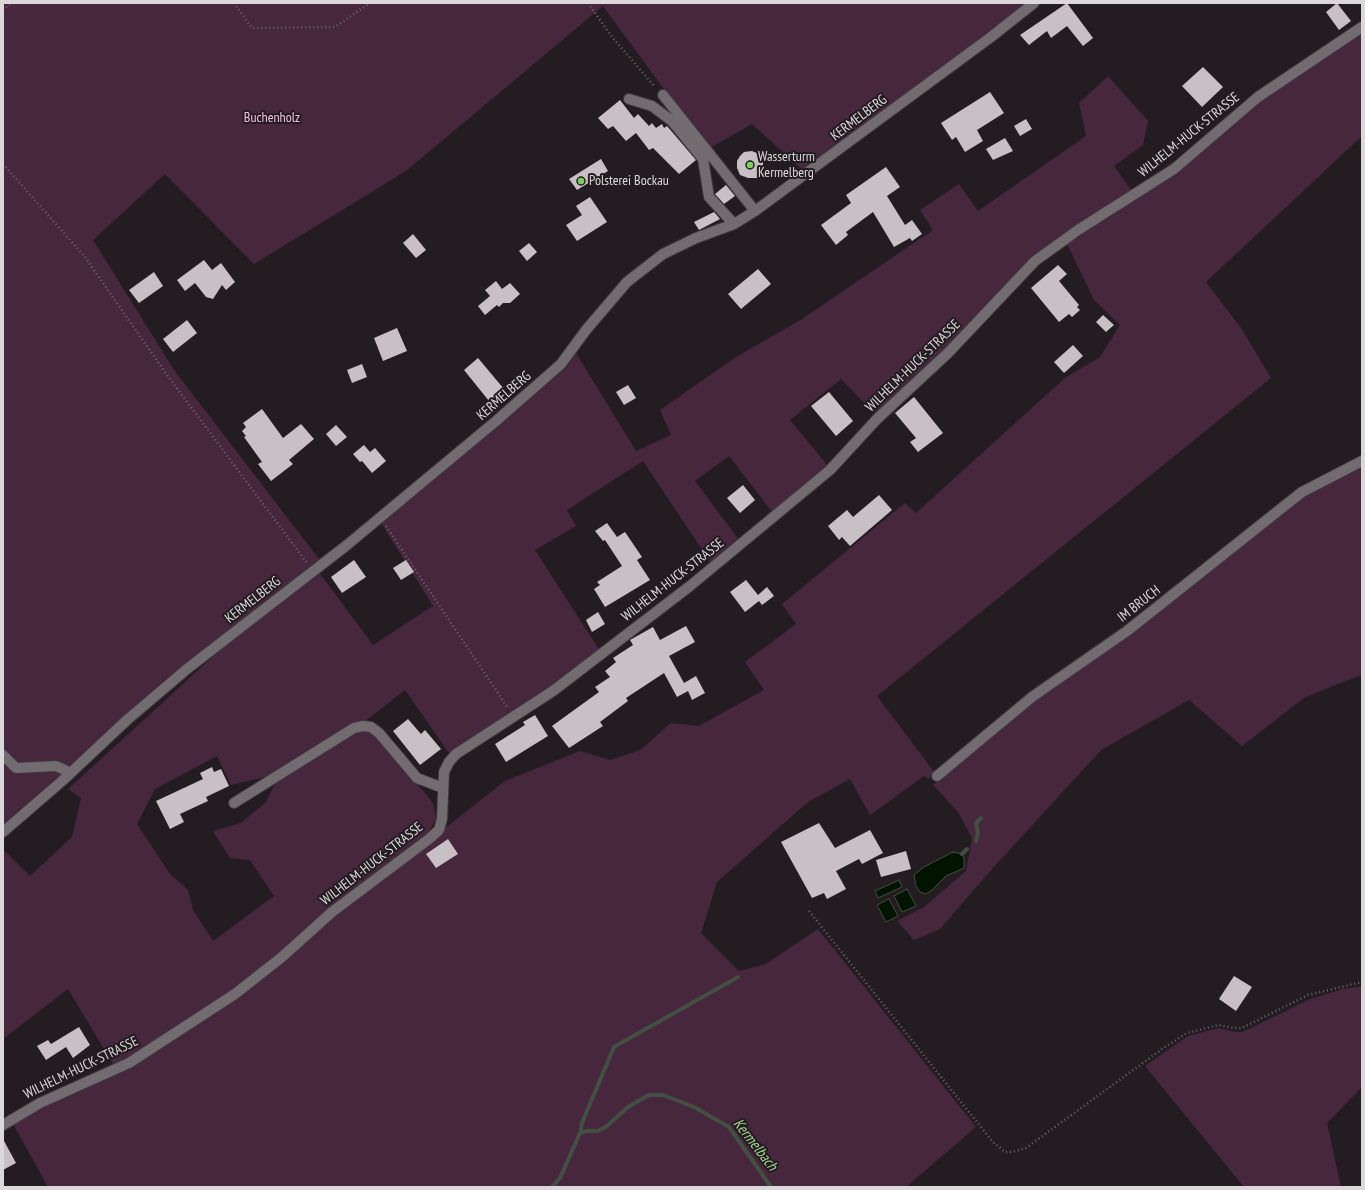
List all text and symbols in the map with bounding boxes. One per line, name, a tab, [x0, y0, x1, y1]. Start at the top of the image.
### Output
street label: WILHELM-HUCK-STRASSE	[1135, 89, 1243, 181]
street label: KERMELBERG	[828, 91, 890, 145]
park label: Buchenholz	[244, 110, 300, 126]
place label: Wasserturm Kermelberg	[758, 149, 815, 182]
marker: Wasserturm Kermelberg	[745, 160, 755, 170]
place label: Polsterei Bockau	[589, 173, 669, 189]
marker: Polsterei Bockau	[576, 176, 586, 186]
street label: WILHELM-HUCK-STRASSE	[862, 316, 964, 416]
street label: KERMELBERG	[474, 368, 534, 424]
street label: WILHELM-HUCK-STRASSE	[618, 535, 728, 625]
street label: KERMELBERG	[222, 573, 284, 627]
street label: IM BRUCH	[1114, 582, 1164, 626]
street label: WILHELM-HUCK-STRASSE	[317, 819, 427, 909]
street label: WILHELM-HUCK-STRASSE	[21, 1033, 141, 1103]
water label: Kermelbach	[729, 1115, 781, 1175]

